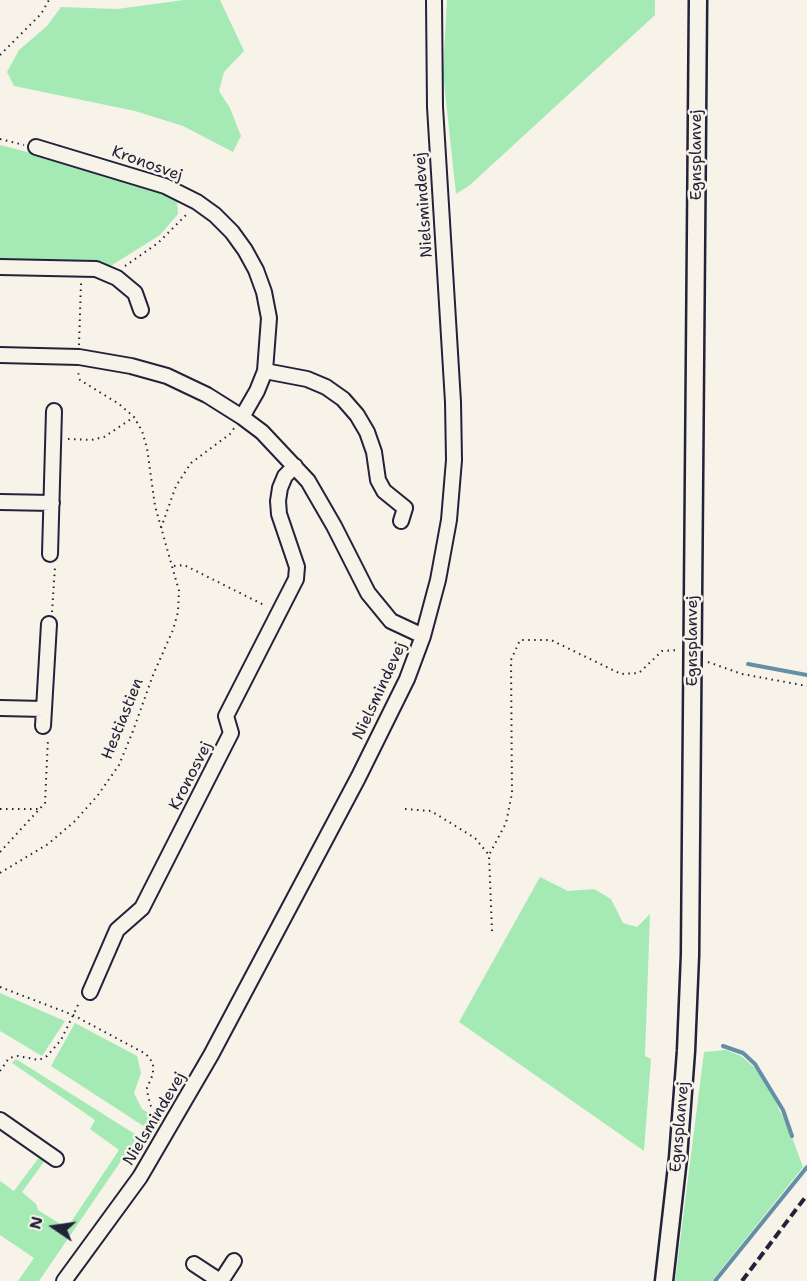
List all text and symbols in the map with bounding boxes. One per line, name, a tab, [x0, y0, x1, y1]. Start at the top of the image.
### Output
street label: Egnsplanvej	[687, 109, 707, 201]
street label: Kronosvej	[109, 142, 185, 186]
street label: Nielsmindevej	[411, 152, 437, 258]
street label: Egnsplanvej	[683, 595, 703, 687]
street label: Nielsmindevej	[349, 639, 411, 743]
street label: Hestiastien	[98, 675, 148, 763]
street label: Kronosvej	[166, 739, 216, 813]
street label: Nielsmindevej	[120, 1069, 190, 1169]
street label: Egnsplanvej	[666, 1081, 694, 1173]
north arrow	[24, 1197, 84, 1257]
text: N	[24, 1214, 48, 1231]

